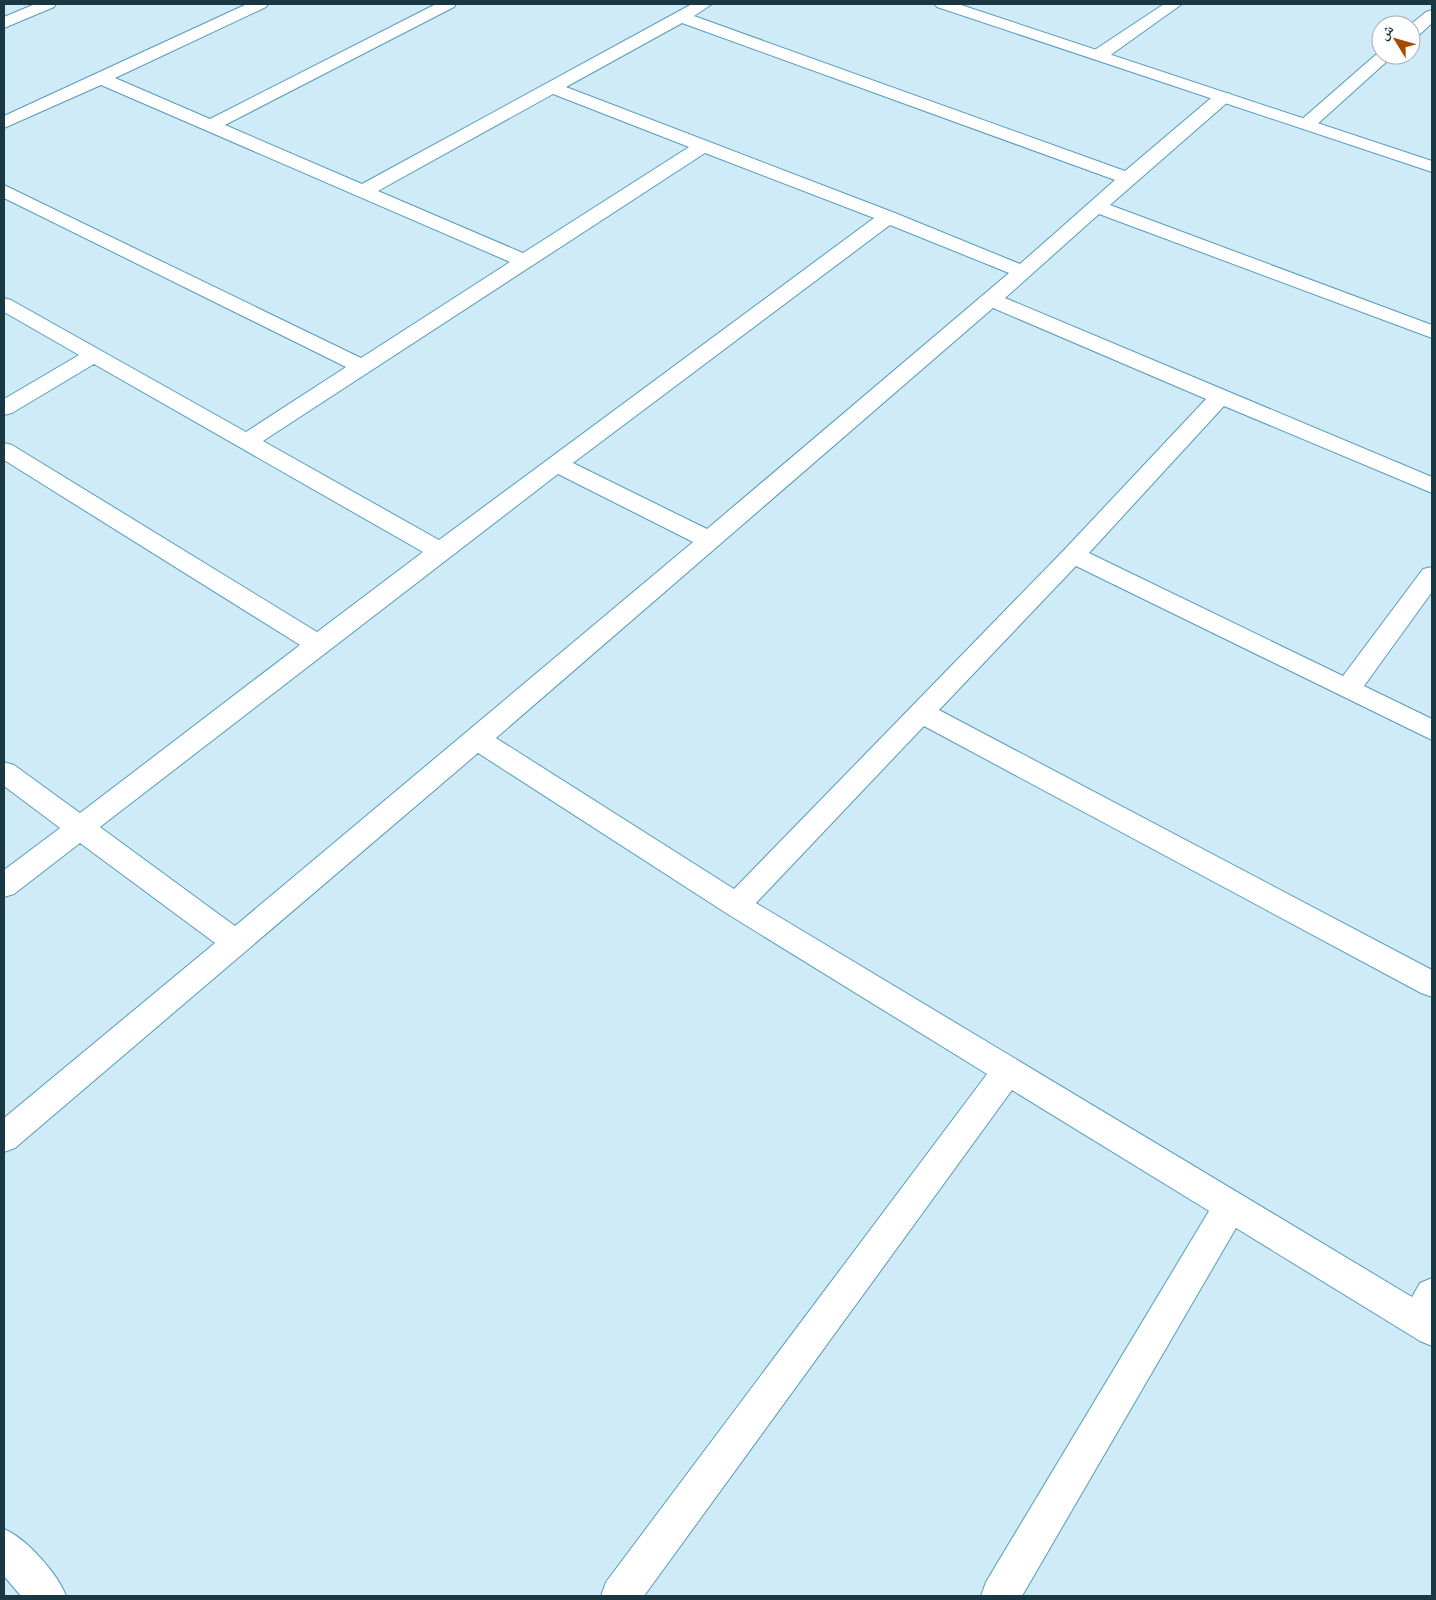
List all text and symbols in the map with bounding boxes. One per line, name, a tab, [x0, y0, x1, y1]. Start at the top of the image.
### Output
north arrow	[1371, 15, 1421, 65]
text: ش	[1375, 21, 1397, 44]

